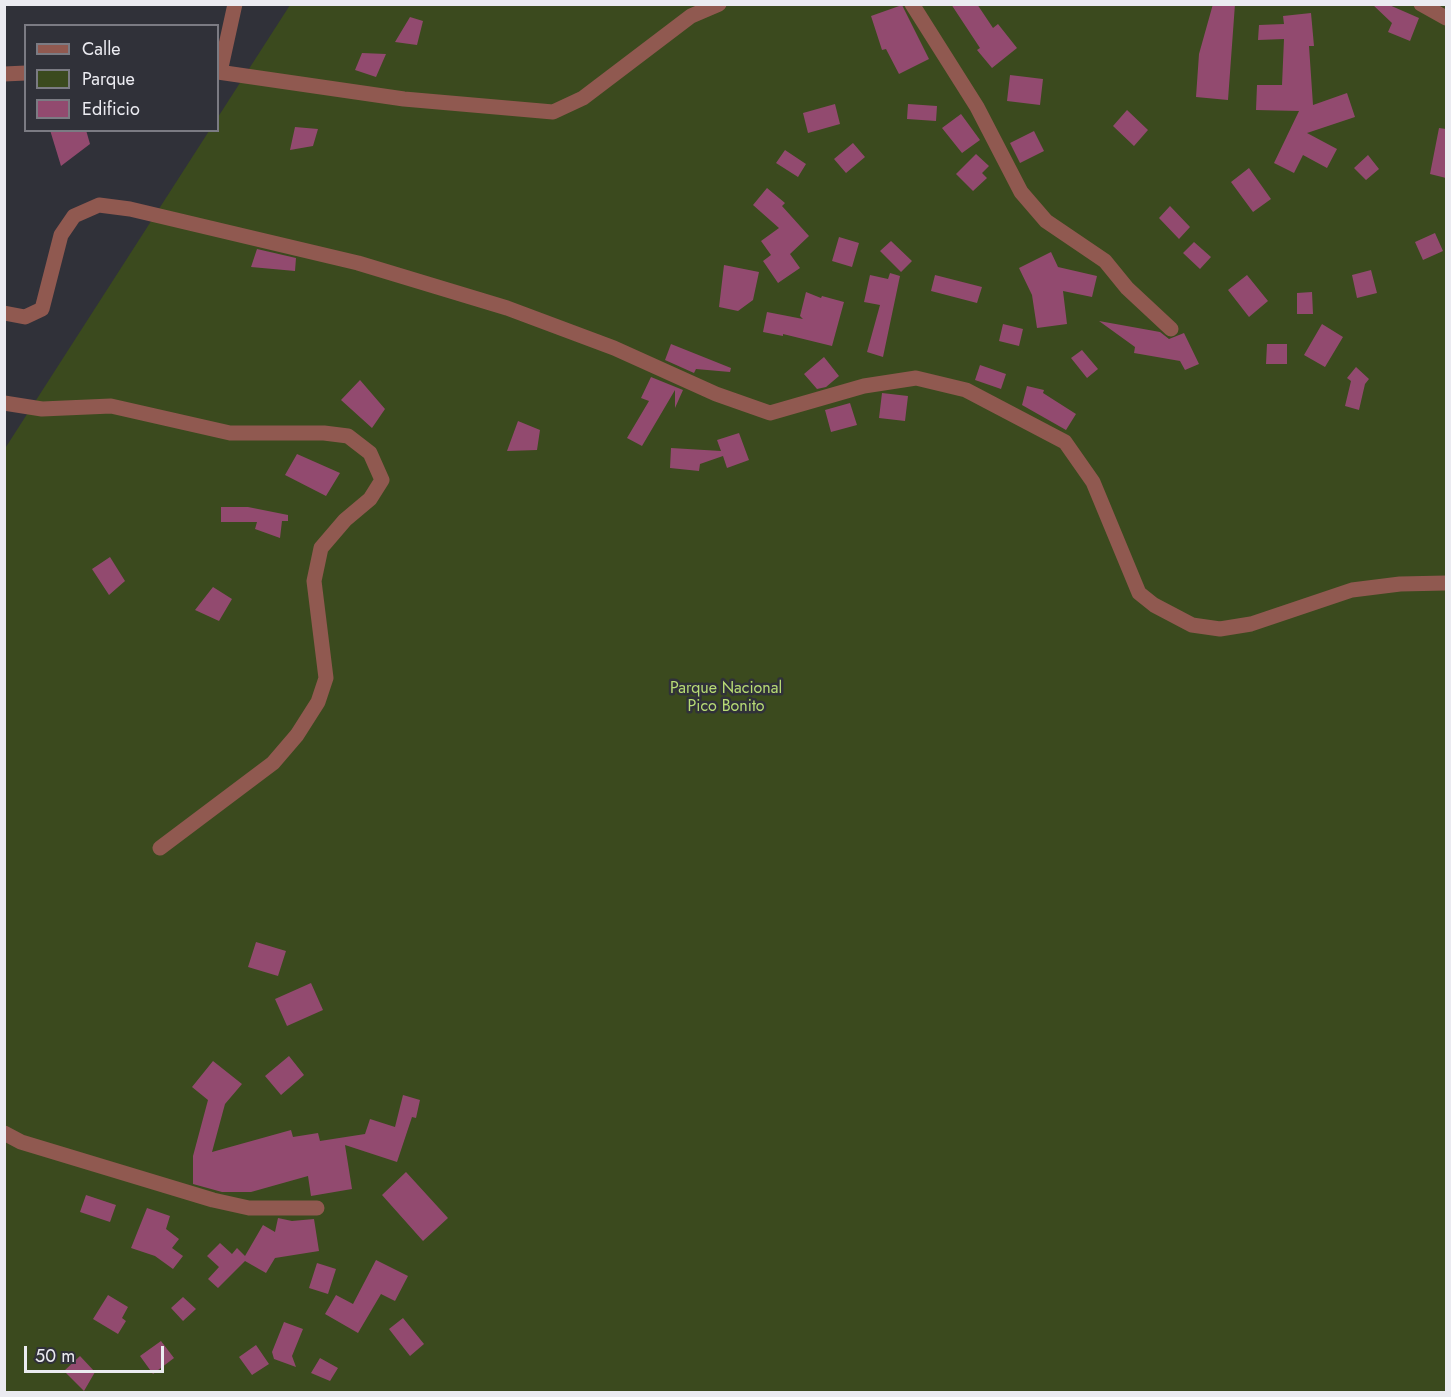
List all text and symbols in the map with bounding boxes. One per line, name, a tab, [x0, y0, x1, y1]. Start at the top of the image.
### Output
legend	[24, 24, 219, 132]
text: Calle	[82, 36, 121, 62]
text: Parque	[82, 66, 135, 92]
text: Edificio	[82, 96, 140, 122]
park label: Parque Nacional Pico Bonito	[670, 679, 782, 717]
scale bar	[27, 1334, 166, 1372]
text: 50 m	[35, 1343, 75, 1369]

